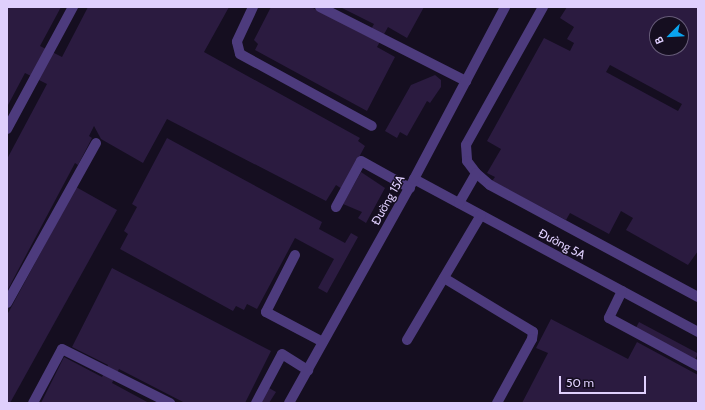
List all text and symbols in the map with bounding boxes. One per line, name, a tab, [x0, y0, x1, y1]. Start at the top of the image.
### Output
north arrow	[649, 16, 689, 56]
text: B	[651, 34, 667, 46]
street label: Đường 15A	[368, 173, 408, 227]
street label: Đường 5A	[536, 226, 588, 262]
scale bar	[561, 368, 648, 394]
text: 50 m	[566, 375, 594, 390]

